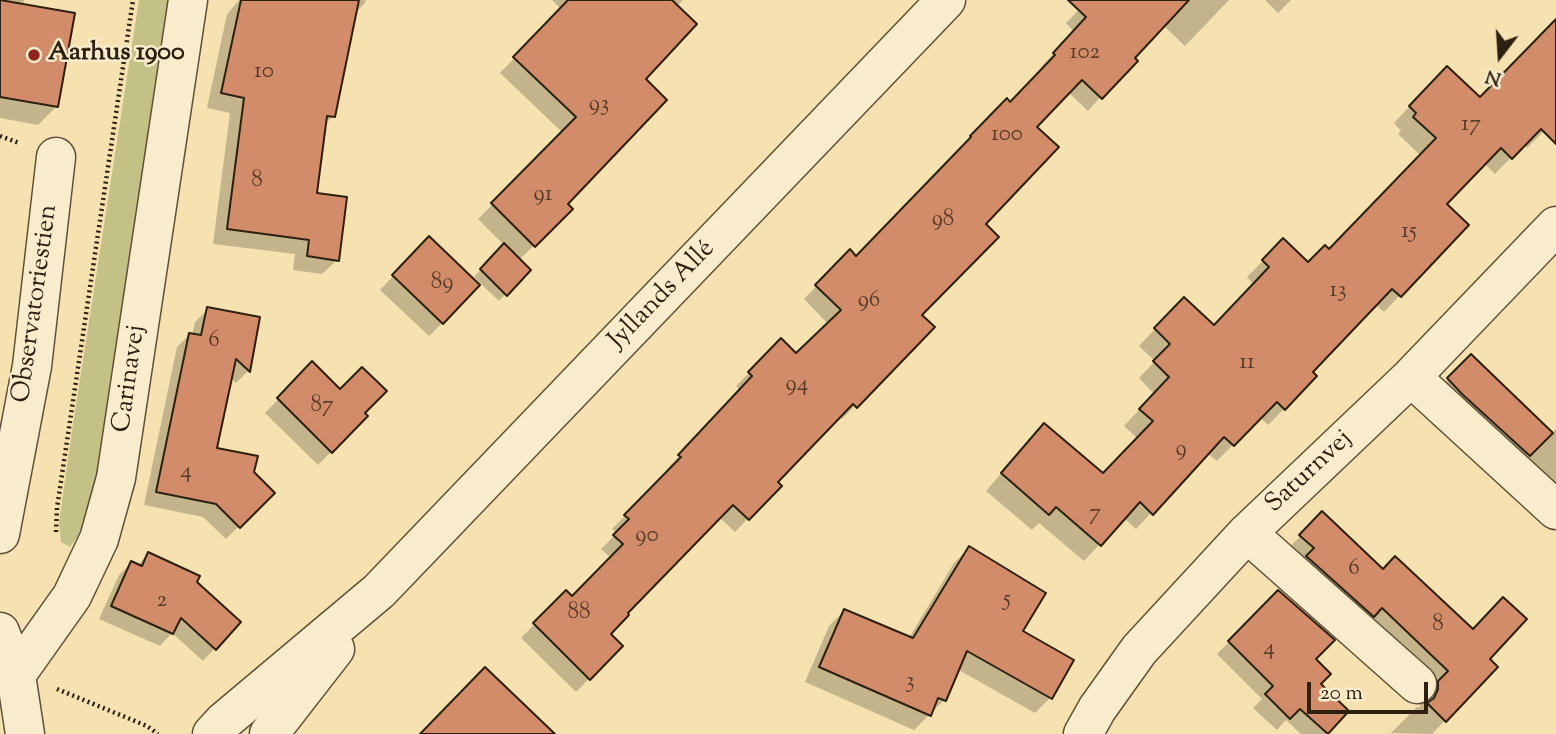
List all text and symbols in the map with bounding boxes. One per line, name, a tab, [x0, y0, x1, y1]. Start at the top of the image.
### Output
north arrow	[1465, 21, 1535, 91]
place label: Aarhus 1900	[48, 39, 185, 71]
house number: 102	[1070, 40, 1100, 68]
marker: Aarhus 1900	[26, 47, 42, 63]
house number: 10	[254, 59, 274, 87]
text: N	[1483, 61, 1505, 92]
house number: 93	[589, 92, 609, 120]
house number: 17	[1461, 112, 1481, 140]
house number: 100	[991, 122, 1023, 150]
house number: 8	[251, 168, 263, 196]
house number: 91	[534, 182, 552, 210]
street label: Observatoriestien	[8, 203, 66, 405]
house number: 98	[932, 207, 954, 235]
house number: 15	[1401, 219, 1417, 247]
street label: Jyllands Allé	[603, 235, 723, 357]
house number: 89	[431, 270, 453, 298]
house number: 13	[1329, 278, 1347, 306]
house number: 96	[858, 288, 880, 316]
street label: Carinavej	[108, 323, 154, 435]
house number: 6	[208, 328, 220, 356]
house number: 11	[1239, 350, 1255, 378]
house number: 94	[786, 372, 808, 400]
house number: 87	[310, 393, 334, 421]
street label: Saturnvej	[1260, 425, 1360, 521]
house number: 9	[1175, 437, 1187, 465]
house number: 4	[180, 459, 192, 487]
house number: 7	[1089, 501, 1101, 529]
house number: 90	[635, 523, 659, 551]
house number: 6	[1348, 556, 1360, 584]
house number: 5	[1003, 587, 1011, 615]
house number: 2	[157, 588, 167, 616]
house number: 88	[568, 600, 590, 628]
house number: 8	[1432, 612, 1444, 640]
house number: 4	[1263, 636, 1275, 664]
scale bar	[1311, 668, 1432, 712]
house number: 3	[905, 669, 915, 697]
text: 20 m	[1320, 679, 1363, 709]

